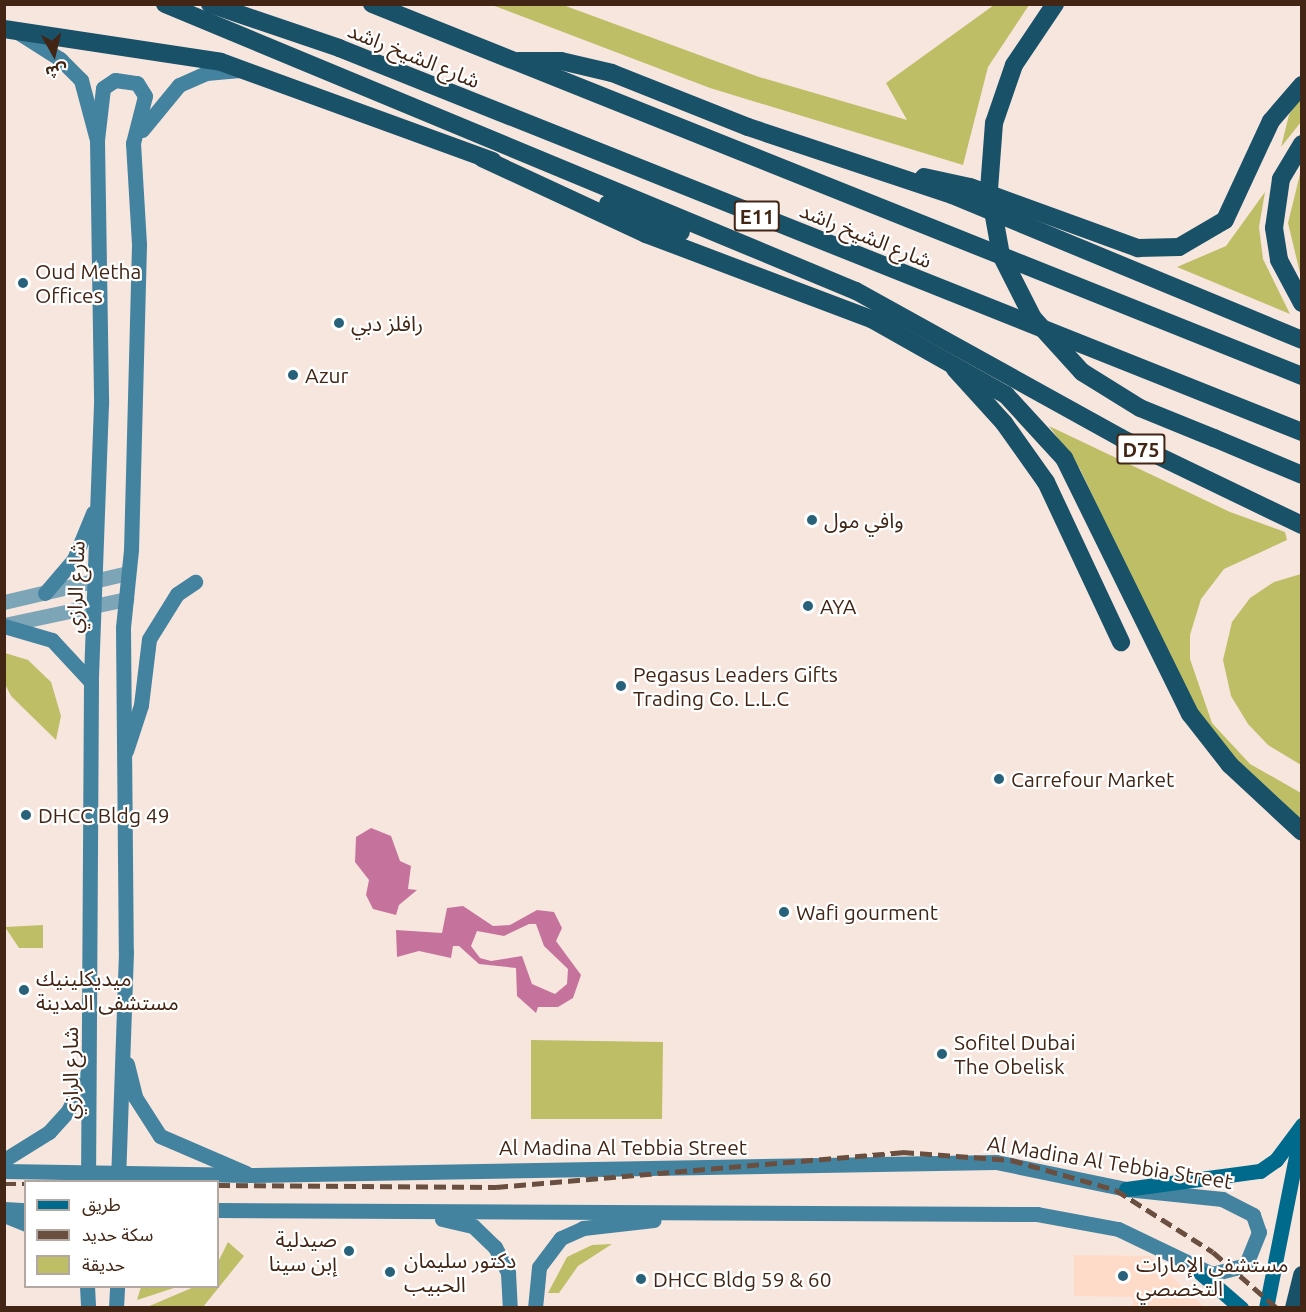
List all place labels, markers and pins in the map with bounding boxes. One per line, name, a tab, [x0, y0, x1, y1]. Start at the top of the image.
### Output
place label: Oud Metha Offices	[35, 258, 141, 308]
marker: Oud Metha Offices	[16, 276, 30, 290]
place label: رافلز دبي	[351, 310, 423, 336]
marker: رافلز دبي	[332, 316, 346, 330]
place label: Azur	[305, 362, 349, 388]
marker: Azur	[286, 368, 300, 382]
place label: وافي مول	[824, 507, 904, 533]
marker: وافي مول	[805, 513, 819, 527]
place label: AYA	[820, 593, 856, 619]
marker: AYA	[801, 599, 815, 613]
place label: Pegasus Leaders Gifts Trading Co. L.L.C	[633, 661, 838, 711]
marker: Pegasus Leaders Gifts Trading Co. L.L.C	[614, 679, 628, 693]
place label: Carrefour Market	[1011, 766, 1174, 792]
marker: Carrefour Market	[992, 772, 1006, 786]
place label: DHCC Bldg 49	[38, 802, 169, 828]
marker: DHCC Bldg 49	[19, 808, 33, 822]
place label: Wafi gourment	[796, 899, 938, 925]
marker: Wafi gourment	[777, 905, 791, 919]
place label: ميديكلينيك مستشفى المدينة	[36, 965, 179, 1015]
marker: ميديكلينيك مستشفى المدينة	[17, 983, 31, 997]
place label: Sofitel Dubai The Obelisk	[954, 1029, 1076, 1079]
marker: Sofitel Dubai The Obelisk	[935, 1047, 949, 1061]
place label: صيدلية إبن سينا	[269, 1226, 337, 1276]
marker: صيدلية إبن سينا	[342, 1244, 356, 1258]
place label: دكتور سليمان الحبيب	[404, 1247, 516, 1297]
place label: مستشفى الإمارات التخصصي	[1136, 1251, 1289, 1301]
marker: دكتور سليمان الحبيب	[381, 1263, 399, 1281]
place label: DHCC Bldg 59 & 60	[653, 1266, 832, 1292]
marker: مستشفى الإمارات التخصصي	[1114, 1267, 1132, 1285]
marker: DHCC Bldg 59 & 60	[634, 1272, 648, 1286]

